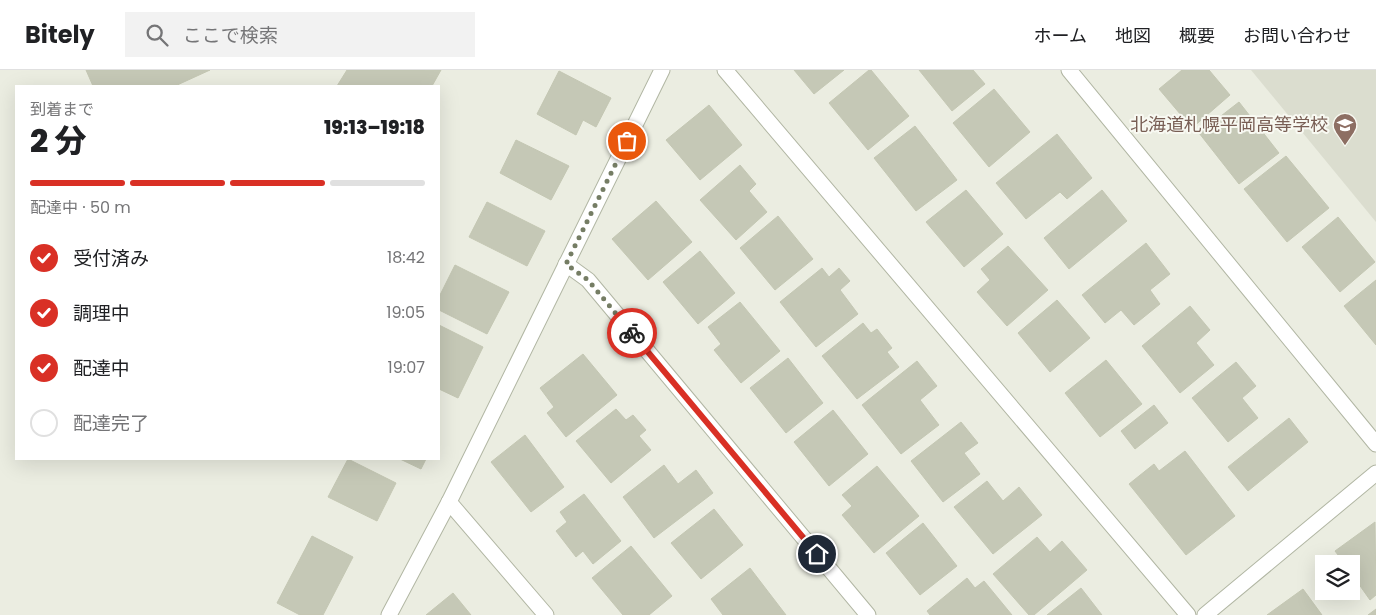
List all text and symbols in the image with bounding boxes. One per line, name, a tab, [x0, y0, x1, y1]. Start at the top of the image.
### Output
search box	[125, 12, 475, 57]
text: Bitely	[25, 18, 95, 51]
icon: search	[143, 21, 171, 49]
text: ここで検索	[183, 22, 278, 49]
text: ホーム	[1034, 23, 1087, 48]
text: 地図	[1115, 23, 1151, 48]
text: 概要	[1179, 23, 1215, 48]
text: お問い合わせ	[1243, 23, 1351, 48]
text: 到着まで	[30, 98, 94, 121]
place label: 北海道札幌平岡高等学校	[1130, 112, 1328, 137]
school or university icon: 北海道札幌平岡高等学校	[1332, 112, 1358, 146]
text: 19:13–19:18	[324, 114, 425, 141]
text: 2 分	[30, 118, 86, 163]
pin	[606, 120, 648, 162]
icon: bag	[613, 127, 641, 155]
text: 配達中 · 50 m	[30, 196, 131, 219]
icon: check	[30, 244, 58, 272]
text: 受付済み	[73, 245, 149, 272]
text: 18:42	[387, 246, 425, 269]
icon: check	[30, 299, 58, 327]
text: 調理中	[73, 300, 130, 327]
text: 19:05	[386, 301, 425, 324]
courier	[607, 308, 657, 358]
icon: bike	[618, 319, 646, 347]
icon: check	[30, 354, 58, 382]
text: 配達中	[73, 355, 130, 382]
text: 19:07	[388, 356, 425, 379]
text: 配達完了	[73, 410, 149, 437]
pin	[796, 533, 838, 575]
icon: home	[803, 540, 831, 568]
map controls	[1315, 555, 1360, 600]
button: layers	[1315, 555, 1360, 600]

